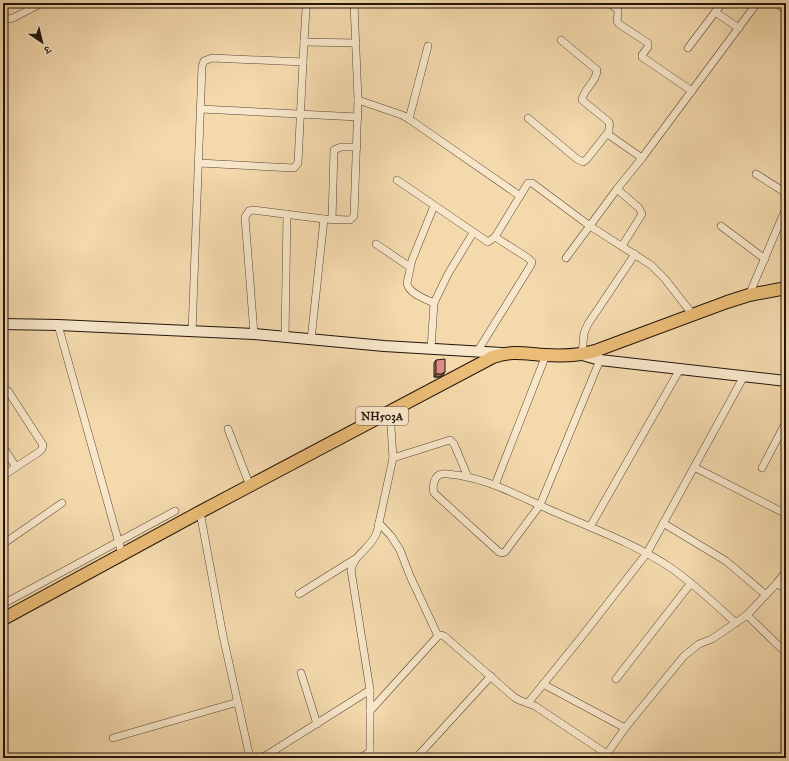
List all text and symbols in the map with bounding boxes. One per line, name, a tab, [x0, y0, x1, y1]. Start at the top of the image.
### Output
north arrow	[22, 22, 62, 62]
text: उ	[40, 42, 54, 58]
road number: NH503A	[356, 407, 408, 425]

